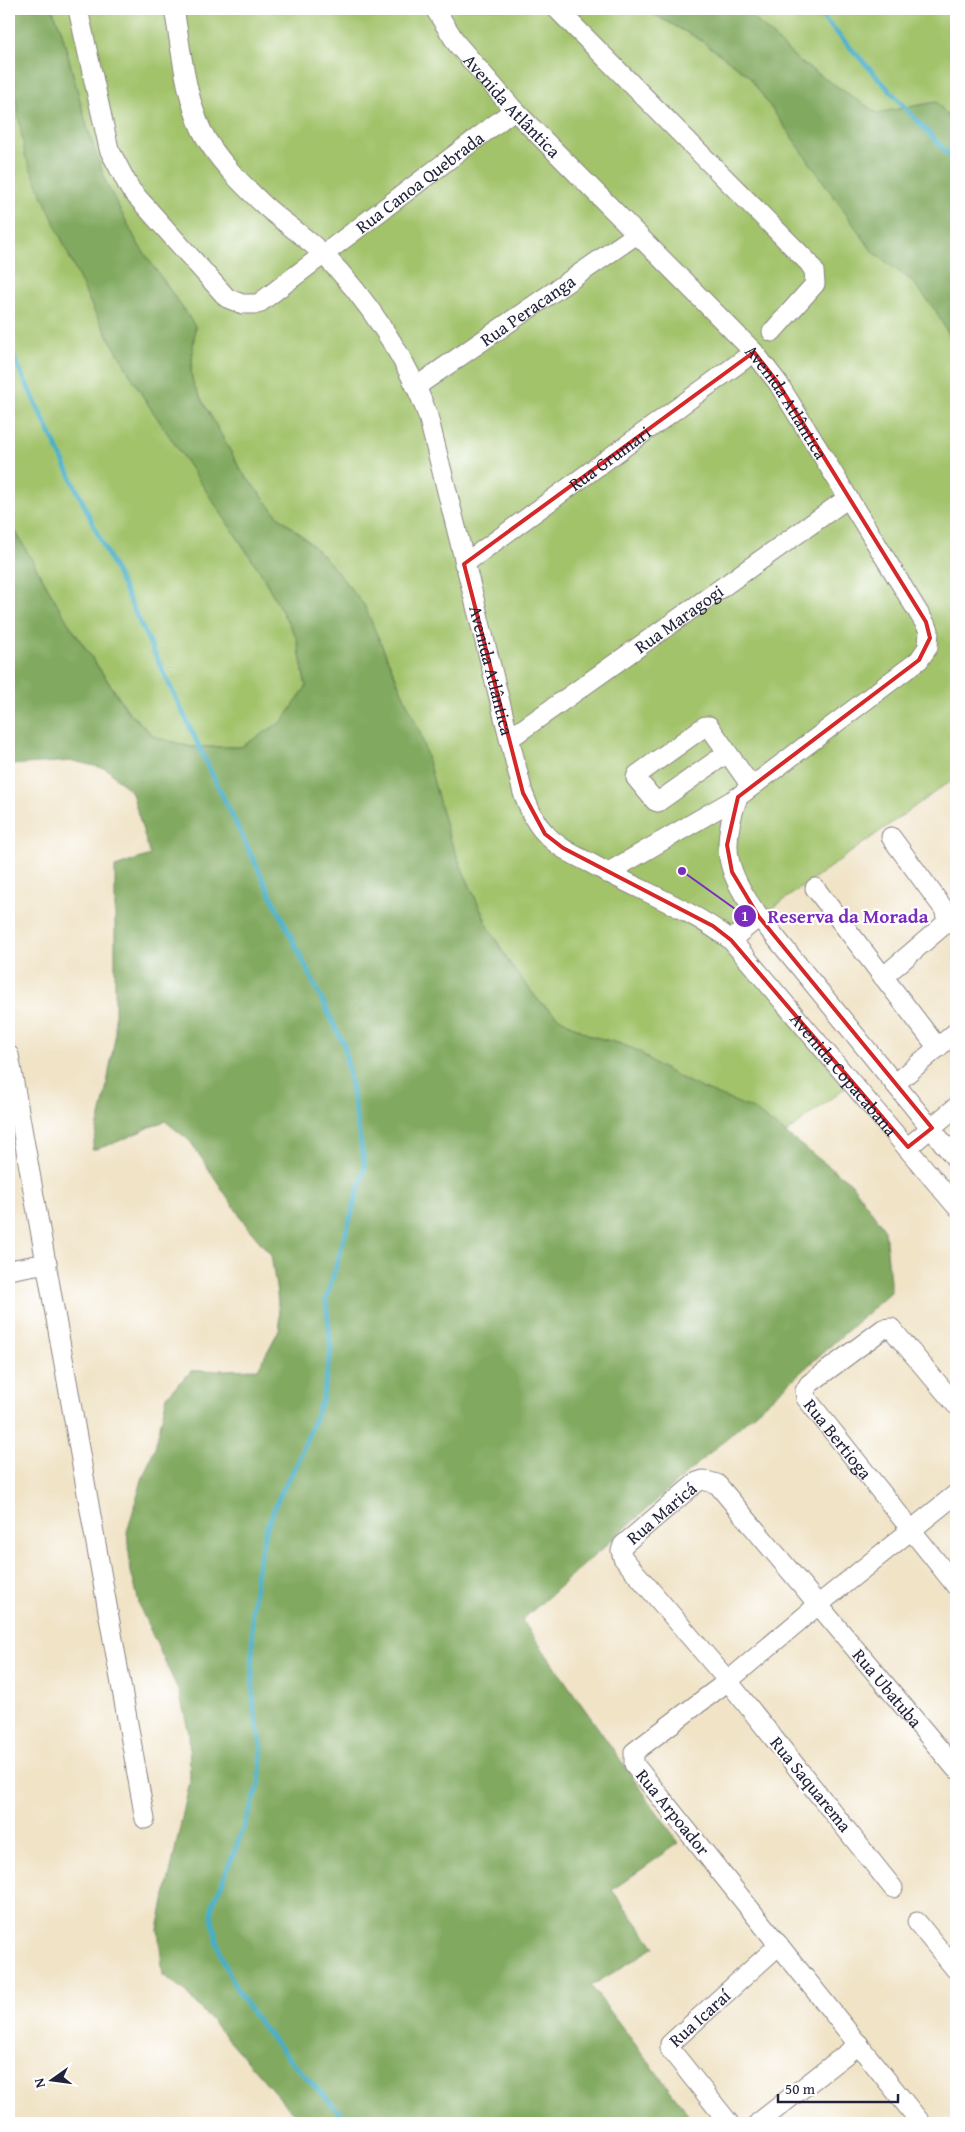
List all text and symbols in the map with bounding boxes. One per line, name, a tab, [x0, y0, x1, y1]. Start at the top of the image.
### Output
street label: Avenida Atlântica	[457, 47, 568, 164]
street label: Rua Canoa Quebrada	[349, 124, 490, 239]
street label: Rua Peracanga	[474, 267, 581, 352]
street label: Avenida Atlântica	[740, 338, 835, 465]
street label: Rua Grumari	[563, 419, 656, 497]
street label: Rua Maragogi	[628, 577, 729, 660]
street label: Avenida Atlântica	[463, 602, 522, 739]
callout: Reserva da Morada	[733, 899, 939, 933]
text: Reserva da Morada	[768, 902, 929, 930]
text: 1	[741, 905, 749, 926]
street label: Avenida Copacabana	[784, 1006, 905, 1142]
street label: Rua Bertioga	[798, 1392, 879, 1485]
street label: Rua Maricá	[620, 1475, 702, 1550]
street label: Rua Ubatuba	[847, 1642, 929, 1734]
street label: Rua Saquarema	[764, 1730, 858, 1838]
street label: Rua Arpoador	[630, 1763, 717, 1862]
street label: Rua Icaraí	[662, 1982, 737, 2053]
north arrow	[28, 2054, 78, 2104]
scale bar	[778, 2072, 898, 2104]
text: N	[28, 2076, 50, 2090]
text: 50 m	[785, 2078, 816, 2099]

